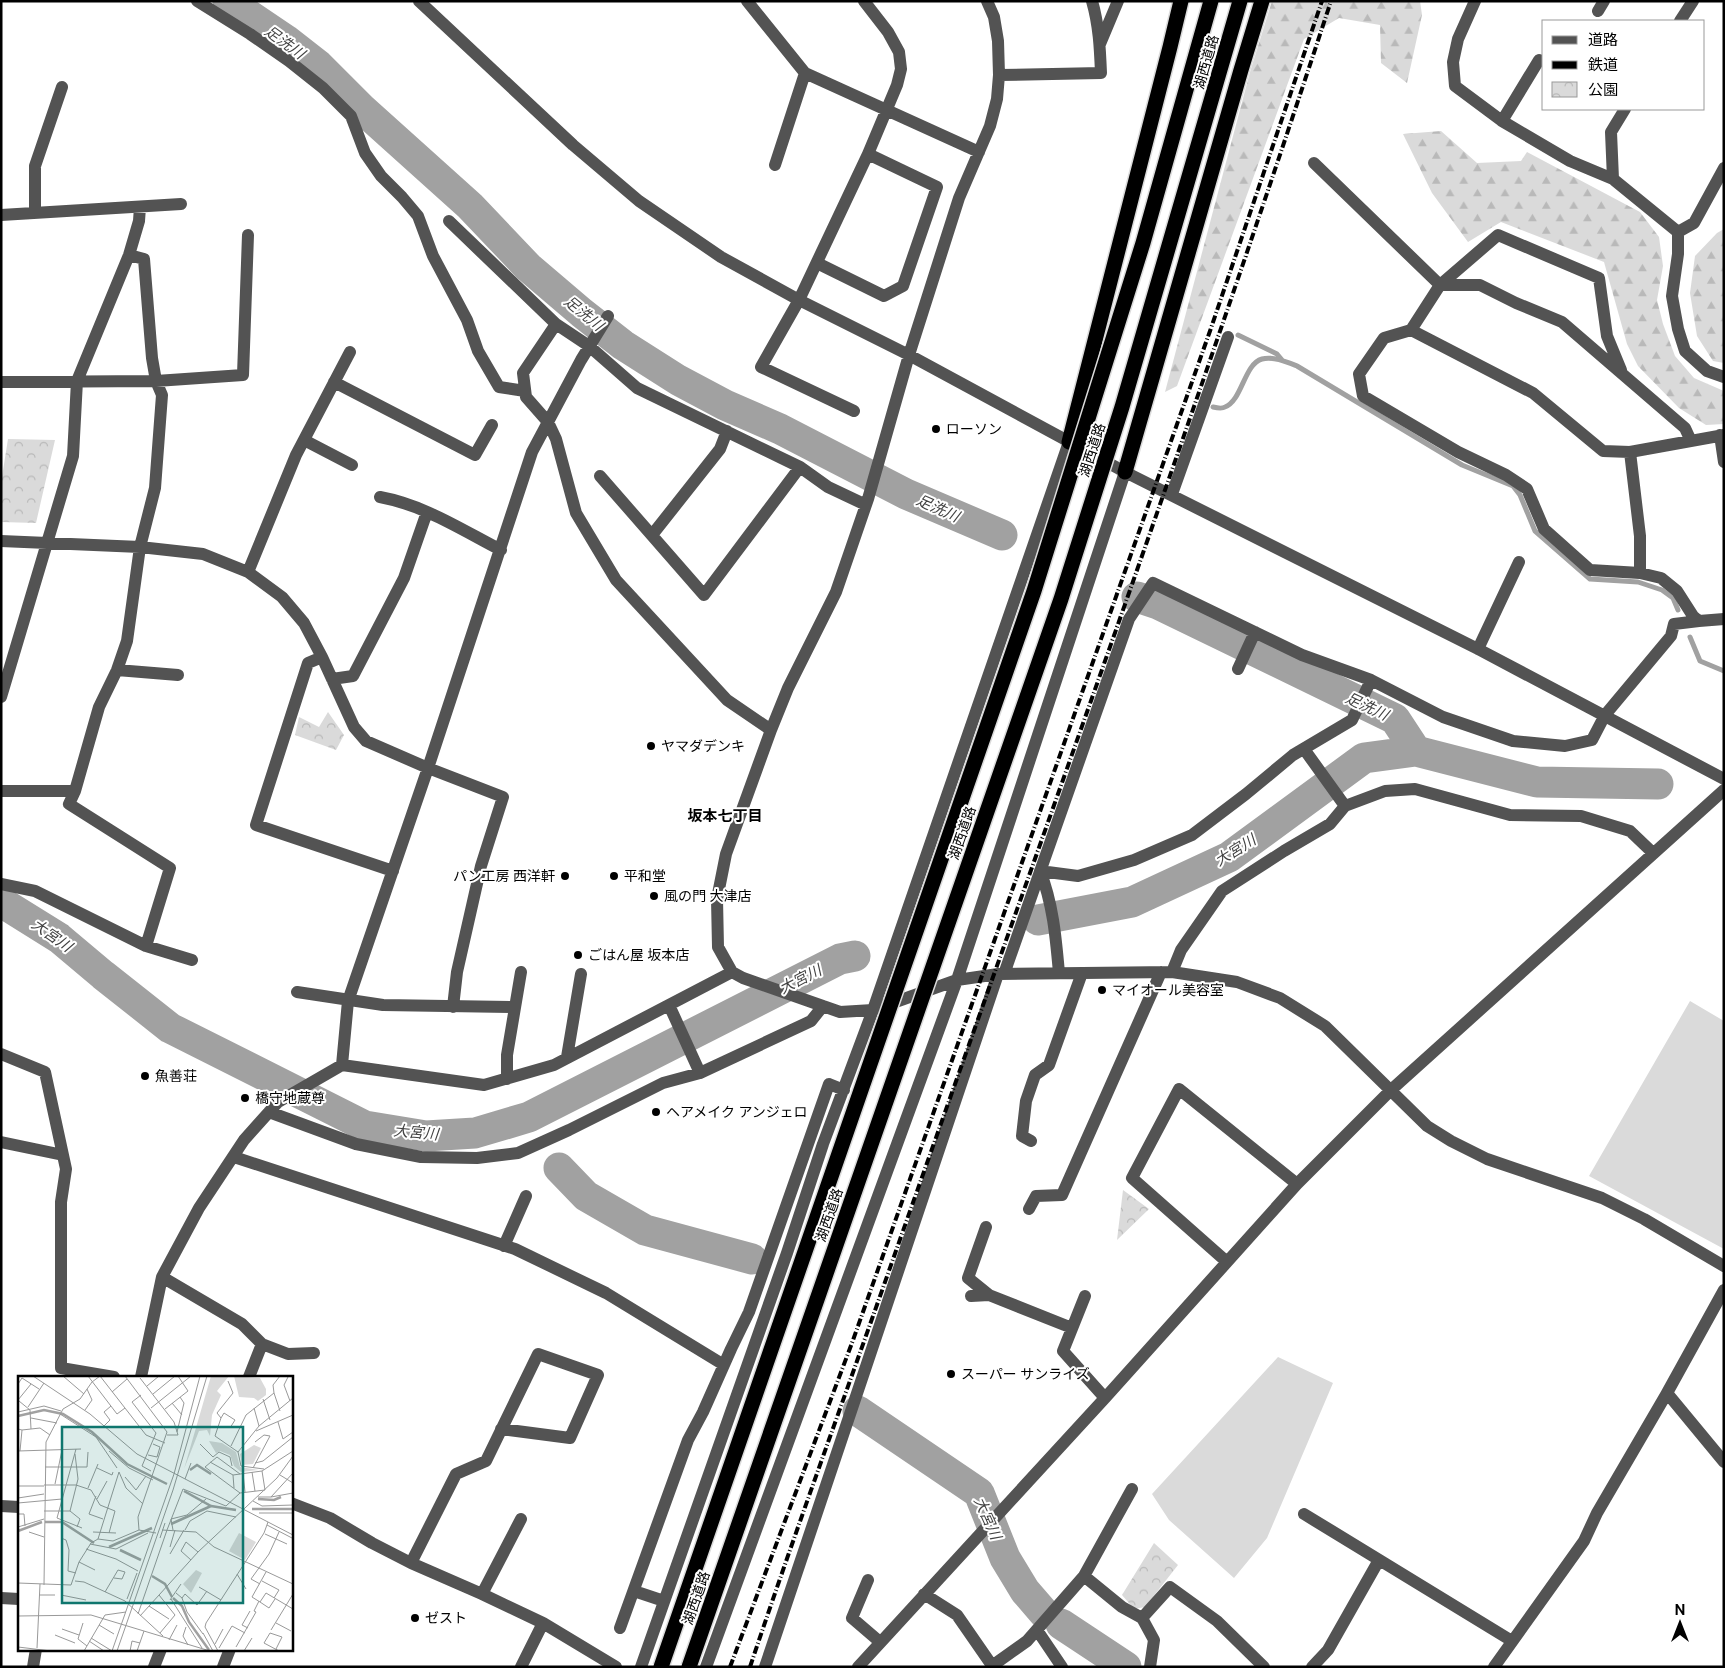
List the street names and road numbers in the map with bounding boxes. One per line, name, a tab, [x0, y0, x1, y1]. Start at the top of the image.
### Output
street label: 湖西道路	[1191, 33, 1221, 91]
street label: 湖西道路	[1076, 421, 1108, 479]
street label: 湖西道路	[945, 804, 979, 862]
street label: 湖西道路	[812, 1186, 846, 1244]
street label: 湖西道路	[679, 1569, 713, 1627]

